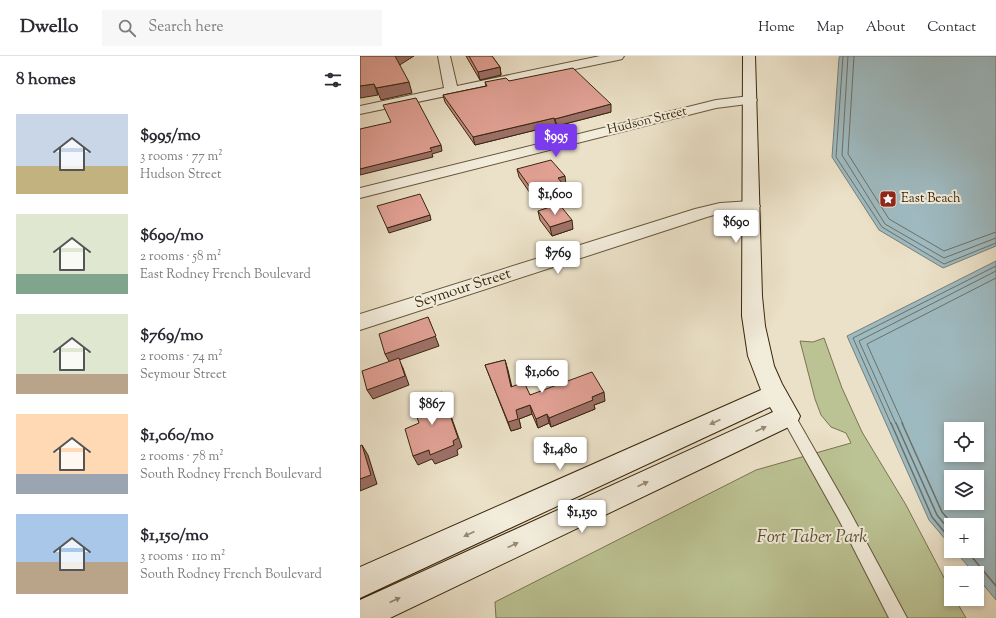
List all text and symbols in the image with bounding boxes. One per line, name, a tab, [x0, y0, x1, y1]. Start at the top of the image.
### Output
search box	[102, 10, 382, 46]
text: Dwello	[20, 14, 78, 41]
icon: search	[116, 17, 138, 39]
text: Search here	[148, 17, 224, 38]
text: Home	[758, 18, 795, 38]
text: Map	[817, 18, 844, 38]
text: About	[866, 18, 905, 38]
text: Contact	[927, 18, 976, 38]
text: 8 homes	[16, 68, 76, 92]
icon: filters	[322, 69, 344, 91]
street label: Hudson Street	[605, 102, 689, 140]
text: $995/mo	[140, 124, 201, 148]
pin: $995	[532, 124, 580, 158]
text: $995	[544, 128, 568, 146]
icon: home	[48, 130, 96, 178]
text: 3 rooms · 77 m²	[140, 148, 223, 166]
text: Hudson Street	[140, 166, 221, 184]
pin: $1,600	[522, 182, 588, 216]
text: $1,600	[538, 186, 572, 204]
place icon: East Beach	[878, 189, 898, 209]
place label: East Beach	[901, 190, 961, 208]
pin: $690	[712, 210, 760, 244]
text: $690	[723, 214, 749, 232]
text: $690/mo	[140, 224, 204, 248]
icon: home	[48, 230, 96, 278]
pin: $769	[534, 241, 582, 275]
text: $769	[545, 245, 571, 263]
text: 2 rooms · 58 m²	[140, 248, 221, 266]
street label: Seymour Street	[412, 264, 514, 314]
text: East Rodney French Boulevard	[140, 266, 311, 284]
text: $769/mo	[140, 324, 203, 348]
icon: home	[48, 330, 96, 378]
text: 2 rooms · 74 m²	[140, 348, 223, 366]
pin: $1,060	[509, 360, 575, 394]
text: $1,060	[525, 364, 559, 382]
text: Seymour Street	[140, 366, 227, 384]
pin: $867	[408, 392, 456, 426]
text: $867	[419, 396, 445, 414]
one-way arrow	[709, 419, 720, 425]
map controls	[944, 422, 984, 606]
button: locate	[944, 422, 984, 462]
text: $1,060/mo	[140, 424, 214, 448]
one-way arrow	[756, 426, 767, 432]
icon: home	[48, 430, 96, 478]
pin: $1,480	[527, 437, 593, 471]
text: $1,480	[543, 441, 577, 459]
text: 2 rooms · 78 m²	[140, 448, 224, 466]
text: South Rodney French Boulevard	[140, 466, 322, 484]
button: layers	[944, 470, 984, 510]
one-way arrow	[638, 481, 649, 487]
pin: $1,150	[549, 500, 615, 534]
text: $1,150	[567, 504, 597, 522]
button: +	[944, 518, 984, 558]
text: $1,150/mo	[140, 524, 208, 548]
park label: Fort Taber Park	[757, 525, 867, 551]
icon: home	[48, 530, 96, 578]
one-way arrow	[463, 531, 475, 537]
one-way arrow	[507, 542, 519, 548]
text: 3 rooms · 110 m²	[140, 548, 225, 566]
text: South Rodney French Boulevard	[140, 566, 322, 584]
button: −	[944, 566, 984, 606]
one-way arrow	[390, 597, 401, 603]

